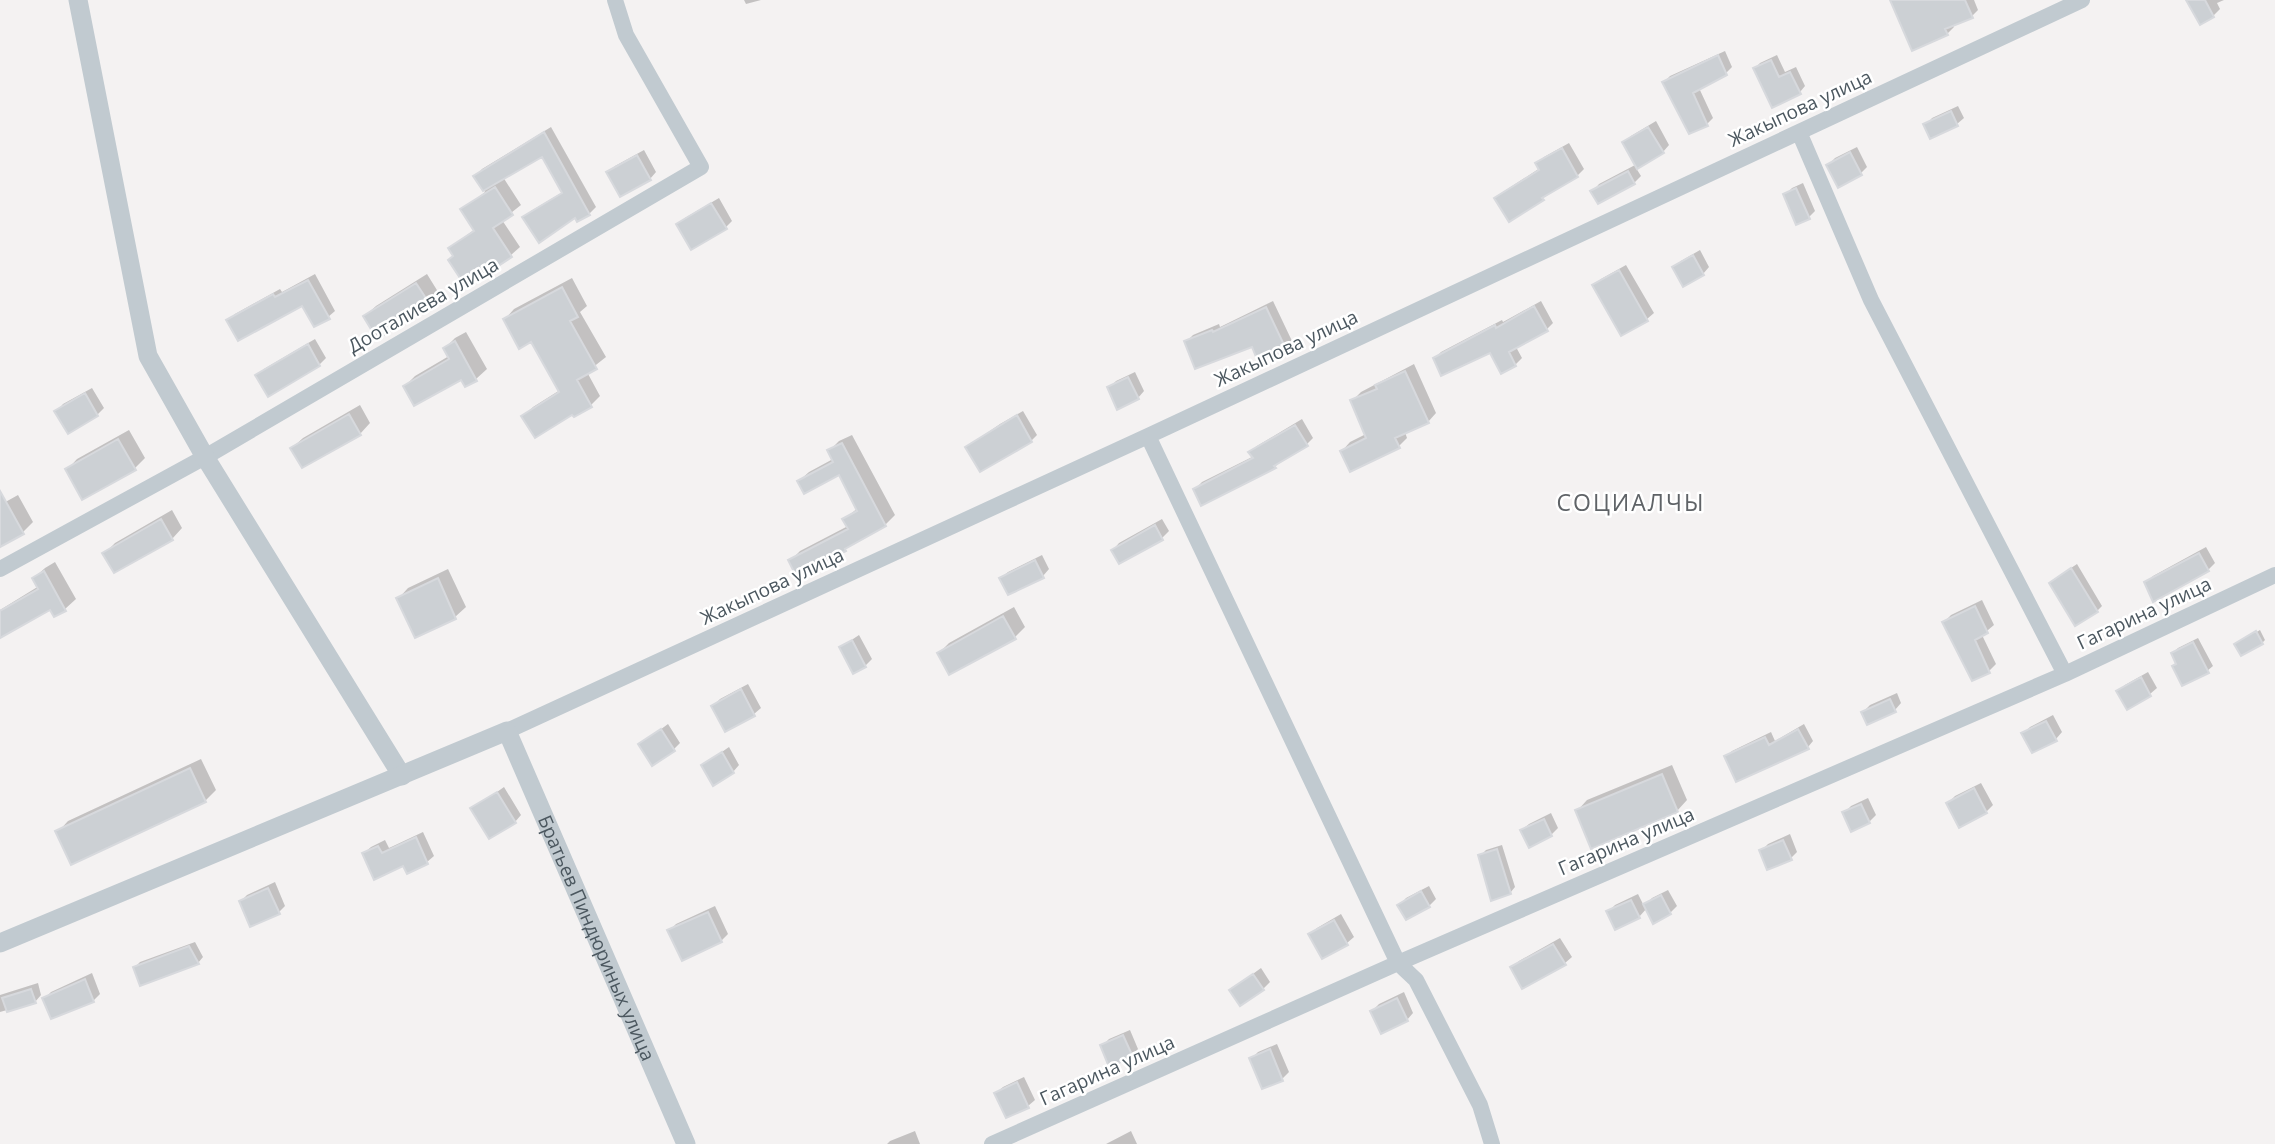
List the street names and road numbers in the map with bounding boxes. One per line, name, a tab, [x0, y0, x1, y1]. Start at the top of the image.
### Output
street label: Жакыпова улица	[1724, 63, 1876, 153]
street label: Дооталиева улица	[343, 251, 503, 359]
street label: Жакыпова улица	[1210, 303, 1362, 393]
street label: Жакыпова улица	[696, 541, 848, 631]
street label: Гагарина улица	[2073, 571, 2215, 655]
street label: Гагарина улица	[1554, 801, 1698, 881]
street label: Братьев Пиндюриных улица	[532, 811, 661, 1065]
street label: Гагарина улица	[1035, 1029, 1179, 1111]

